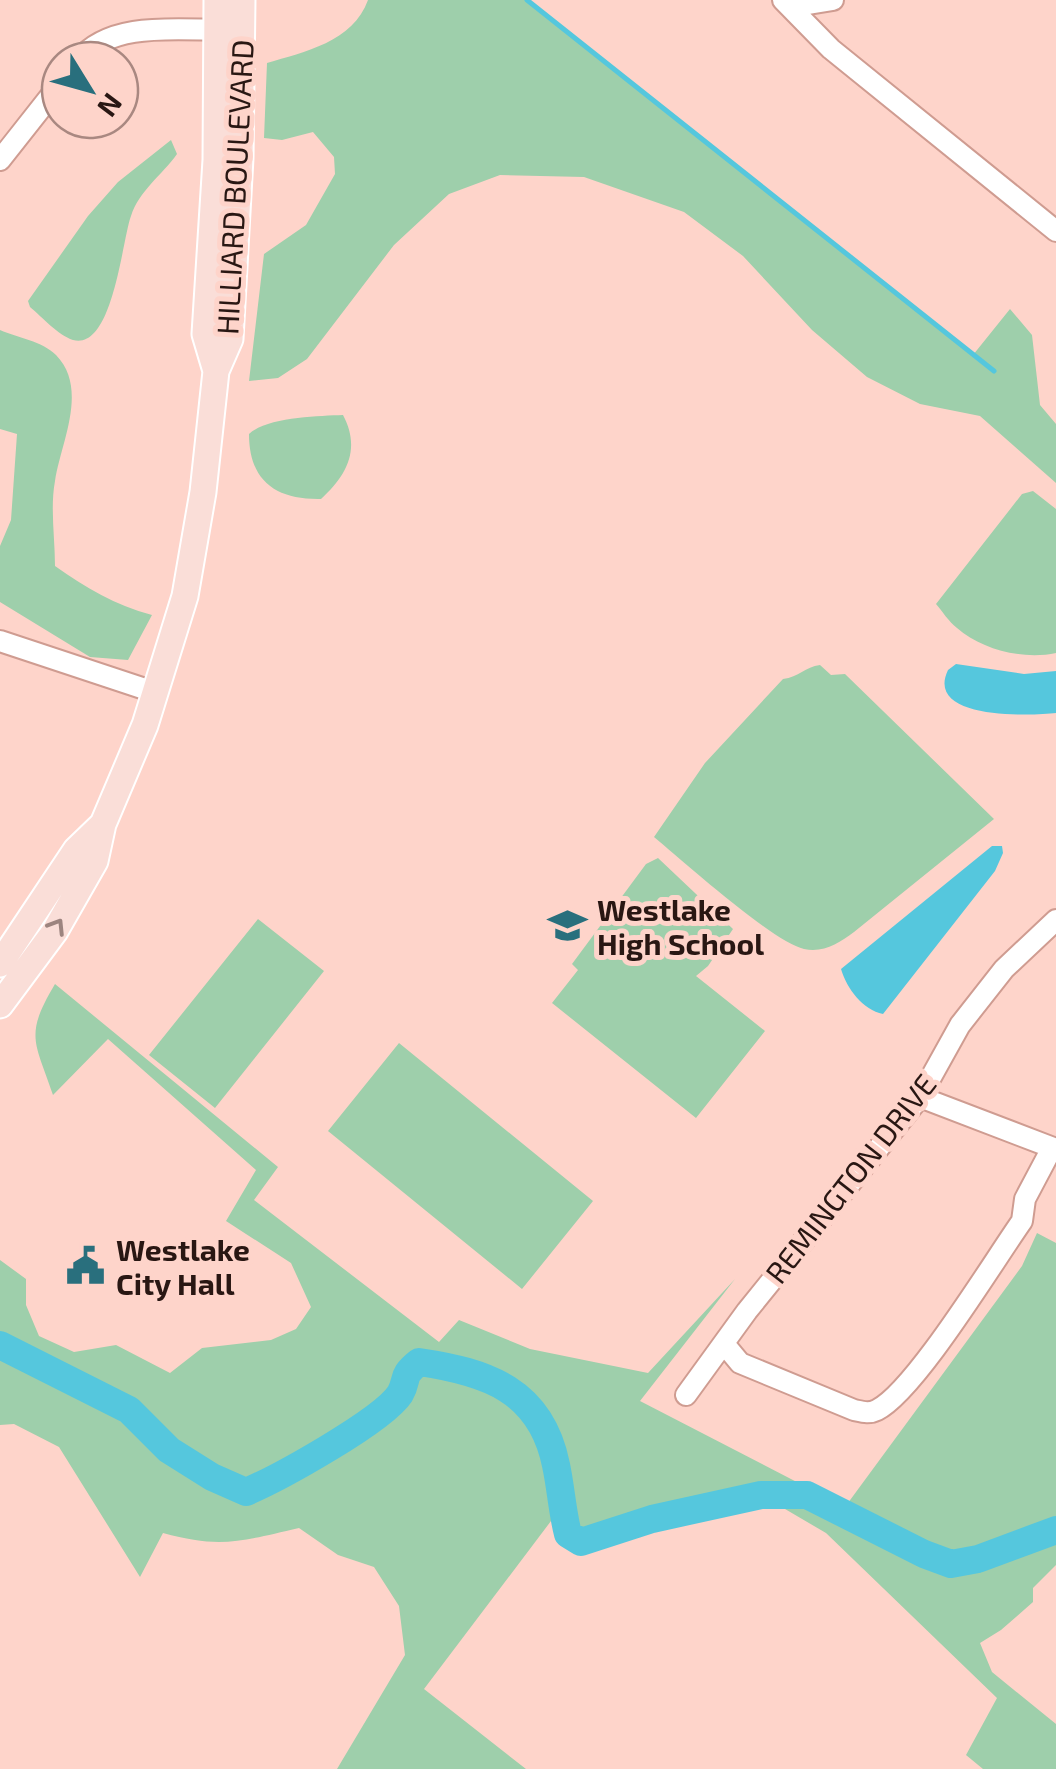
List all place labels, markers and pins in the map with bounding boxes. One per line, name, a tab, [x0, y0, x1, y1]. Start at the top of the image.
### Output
place label: Westlake High School	[597, 891, 764, 961]
school or university icon: Westlake High School	[546, 905, 588, 947]
place label: Westlake City Hall	[116, 1231, 250, 1302]
public building icon: Westlake City Hall	[65, 1245, 107, 1287]

